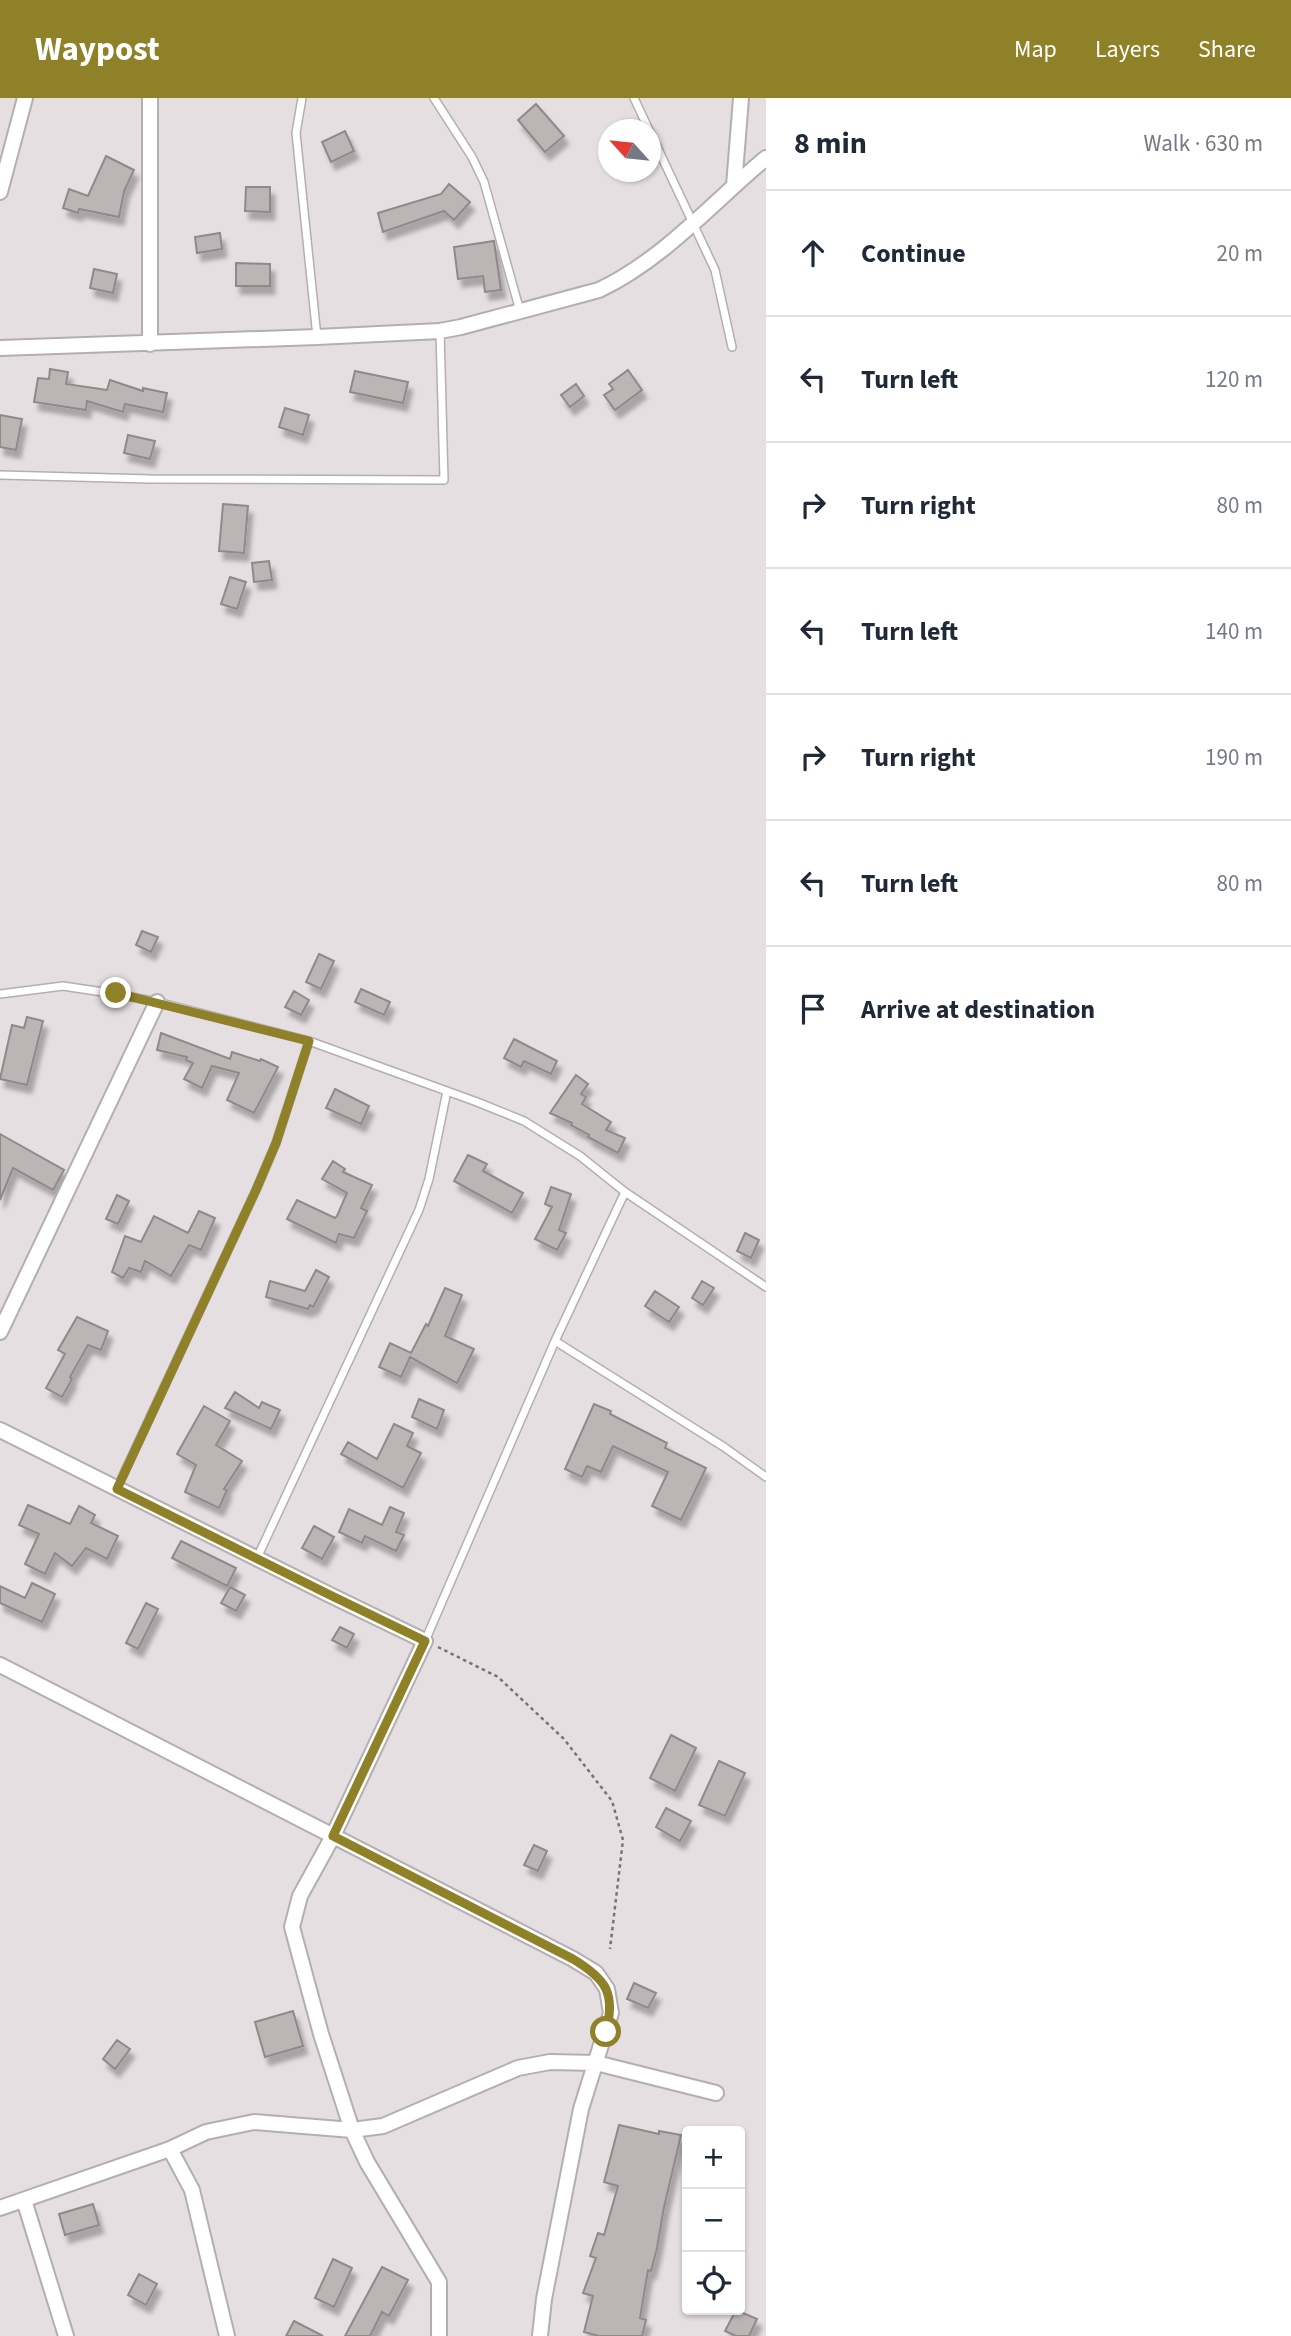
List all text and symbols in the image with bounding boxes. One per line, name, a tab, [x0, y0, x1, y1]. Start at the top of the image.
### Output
text: Waypost	[35, 26, 160, 73]
text: Map	[1014, 32, 1057, 67]
text: Layers	[1095, 32, 1160, 67]
text: Share	[1198, 32, 1256, 67]
north arrow	[598, 119, 661, 182]
text: 8 min	[794, 122, 867, 165]
text: Walk · 630 m	[1144, 127, 1263, 160]
icon: ahead	[794, 234, 832, 272]
text: Continue	[861, 235, 966, 272]
text: 20 m	[1216, 237, 1263, 270]
icon: left	[794, 360, 832, 398]
text: Turn left	[861, 361, 958, 398]
text: 120 m	[1205, 363, 1263, 396]
icon: right	[794, 486, 832, 524]
text: Turn right	[861, 487, 976, 524]
text: 80 m	[1216, 489, 1263, 522]
icon: left	[794, 612, 832, 650]
text: Turn left	[861, 613, 958, 650]
text: 140 m	[1205, 615, 1263, 648]
icon: right	[794, 738, 832, 776]
text: Turn right	[861, 739, 976, 776]
text: 190 m	[1205, 741, 1263, 774]
icon: left	[794, 864, 832, 902]
text: Turn left	[861, 865, 958, 902]
text: 80 m	[1216, 867, 1263, 900]
route end	[100, 977, 131, 1008]
icon: arrive	[794, 990, 832, 1028]
text: Arrive at destination	[861, 991, 1095, 1028]
route start	[590, 2016, 621, 2047]
map controls	[682, 2126, 745, 2315]
button: +	[682, 2126, 745, 2189]
button: −	[682, 2189, 745, 2252]
button: locate	[682, 2252, 745, 2315]

